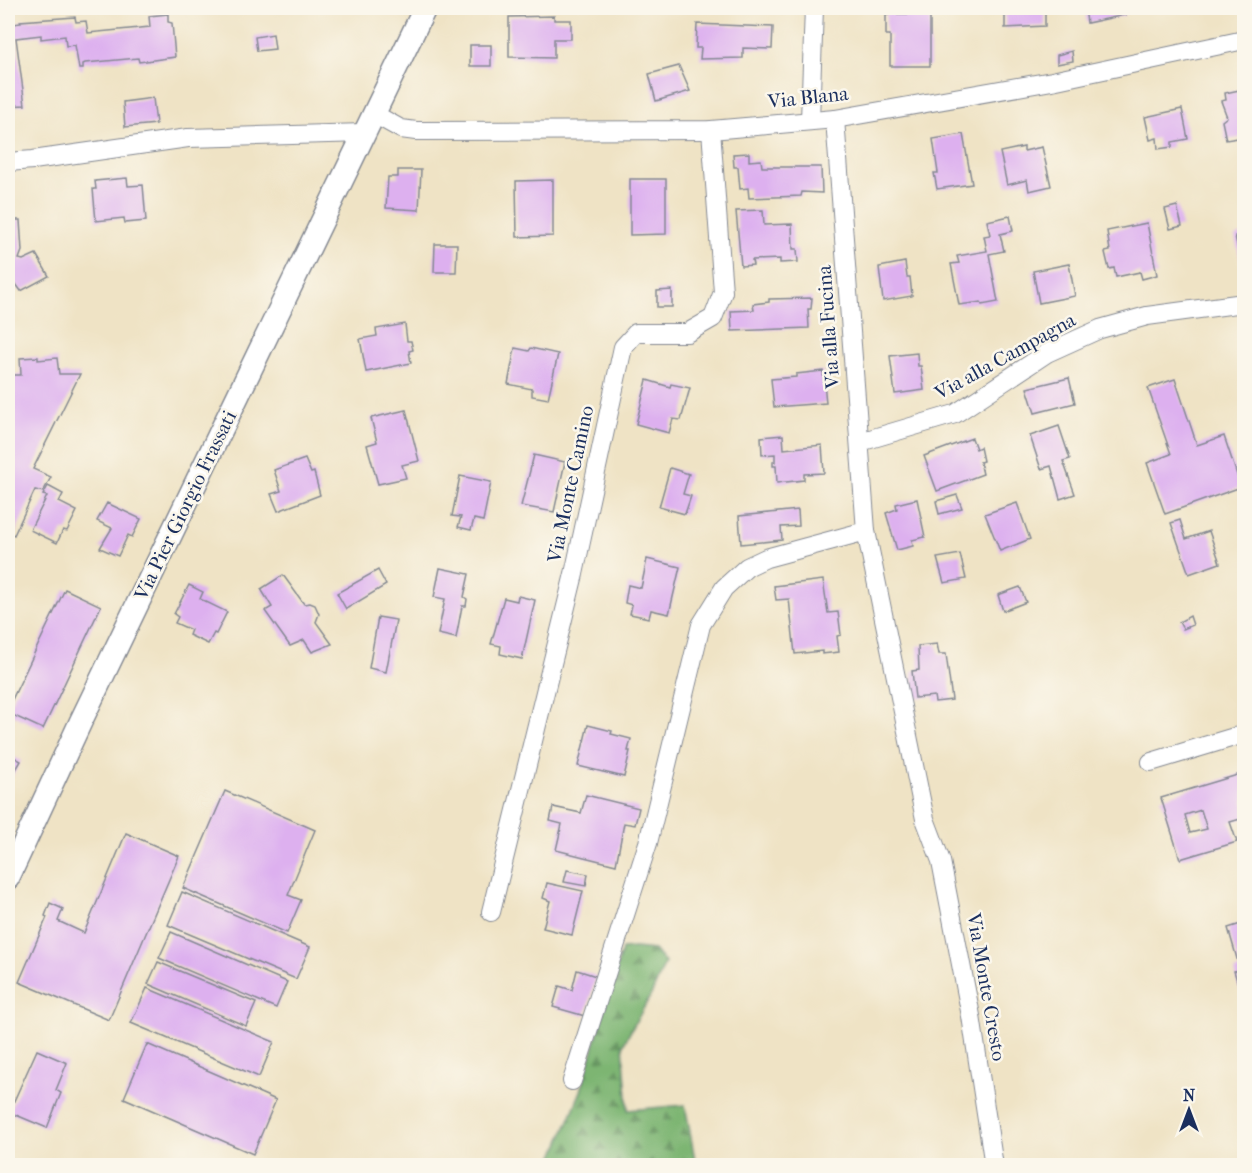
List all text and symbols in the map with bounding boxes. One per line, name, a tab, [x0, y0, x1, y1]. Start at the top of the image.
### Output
street label: Via Blana	[766, 82, 850, 113]
street label: Via alla Fucina	[813, 264, 844, 391]
street label: Via alla Campagna	[930, 308, 1080, 405]
street label: Via Monte Camino	[542, 403, 598, 566]
street label: Via Pier Giorgio Frassati	[129, 407, 241, 605]
street label: Via Monte Cresto	[962, 910, 1011, 1063]
north arrow	[1159, 1080, 1219, 1140]
text: N	[1183, 1086, 1196, 1105]

